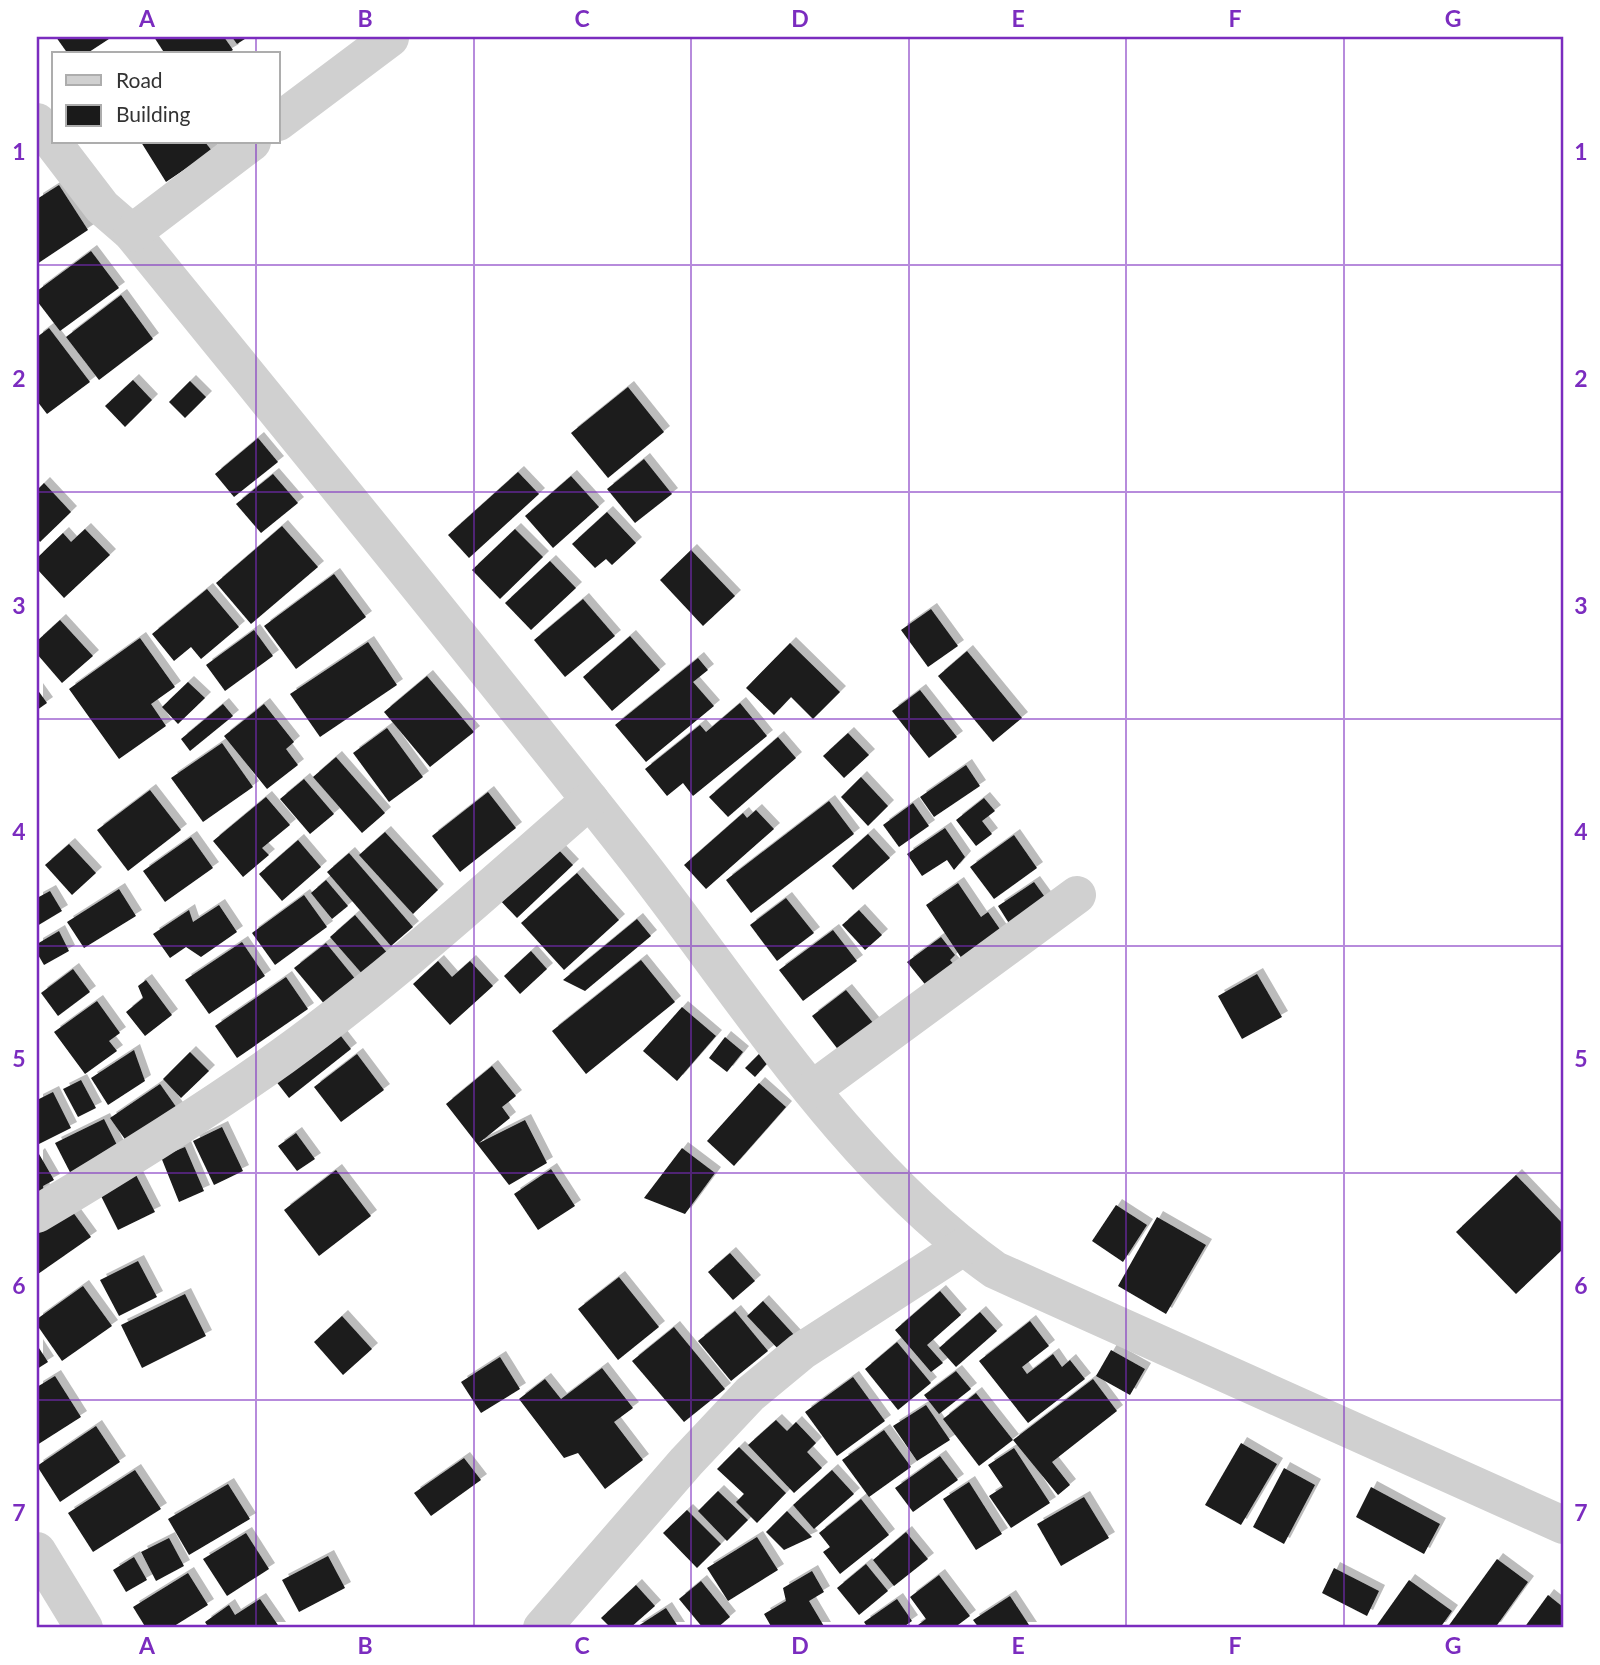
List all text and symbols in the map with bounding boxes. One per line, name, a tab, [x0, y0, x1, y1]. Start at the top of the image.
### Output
text: A	[138, 4, 156, 32]
text: B	[357, 4, 373, 32]
text: C	[574, 4, 590, 32]
text: D	[791, 4, 809, 32]
text: E	[1011, 4, 1025, 32]
text: F	[1228, 4, 1242, 32]
text: G	[1445, 4, 1461, 32]
legend	[52, 52, 280, 144]
text: Road	[116, 67, 163, 92]
text: Building	[116, 101, 191, 126]
text: 1	[12, 137, 26, 165]
text: 1	[1574, 137, 1588, 165]
text: 2	[12, 364, 26, 392]
text: 2	[1574, 364, 1588, 392]
text: 3	[12, 591, 26, 619]
text: 3	[1574, 591, 1588, 619]
text: 4	[12, 817, 26, 845]
text: 4	[1574, 817, 1588, 845]
text: 5	[12, 1044, 26, 1072]
text: 5	[1574, 1044, 1588, 1072]
text: 6	[12, 1271, 26, 1299]
text: 6	[1574, 1271, 1588, 1299]
text: 7	[12, 1498, 26, 1526]
text: 7	[1574, 1498, 1588, 1526]
text: A	[138, 1631, 156, 1659]
text: B	[357, 1631, 373, 1659]
text: C	[574, 1631, 590, 1659]
text: D	[791, 1631, 809, 1659]
text: E	[1011, 1631, 1025, 1659]
text: F	[1228, 1631, 1242, 1659]
text: G	[1445, 1631, 1461, 1659]

